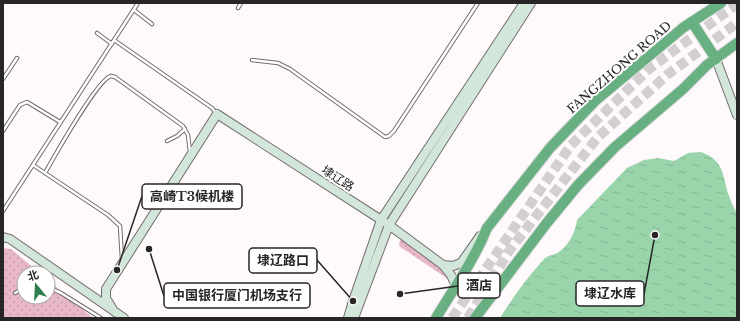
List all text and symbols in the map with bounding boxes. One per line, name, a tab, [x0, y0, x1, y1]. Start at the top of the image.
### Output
street label: FANGZHONG ROAD	[564, 18, 674, 116]
street label: 埭辽路	[319, 162, 357, 194]
callout: 高崎T3候机楼	[142, 184, 242, 209]
text: 高崎T3候机楼	[150, 188, 234, 205]
callout: 埭辽路口	[249, 248, 317, 273]
text: 埭辽路口	[257, 252, 309, 269]
north arrow	[16, 265, 56, 305]
text: 北	[26, 267, 40, 284]
callout: 酒店	[458, 273, 500, 298]
text: 酒店	[466, 277, 492, 294]
callout: 埭辽水库	[576, 281, 644, 306]
callout: 中国银行厦门机场支行	[164, 283, 310, 308]
text: 埭辽水库	[584, 285, 636, 302]
text: 中国银行厦门机场支行	[172, 287, 302, 304]

